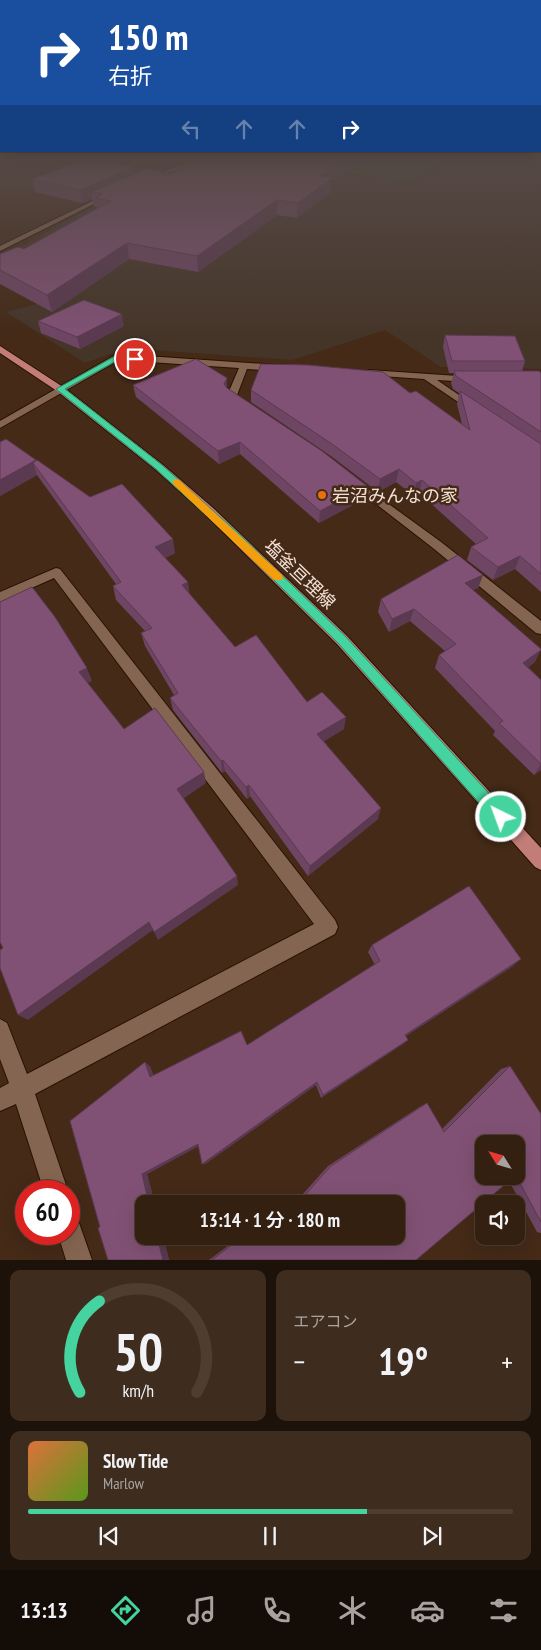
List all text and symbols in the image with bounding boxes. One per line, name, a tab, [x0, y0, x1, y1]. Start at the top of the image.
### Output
text: 150 m	[108, 14, 189, 60]
icon: right	[25, 20, 90, 85]
text: 右折	[108, 62, 152, 90]
icon: left	[177, 115, 205, 143]
icon: ahead	[230, 115, 258, 143]
icon: ahead	[283, 115, 311, 143]
icon: right	[336, 115, 364, 143]
pin	[114, 338, 156, 380]
icon: arrive	[121, 345, 149, 373]
place label: 岩沼みんなの家	[332, 484, 458, 507]
marker: 岩沼みんなの家	[316, 489, 328, 501]
street label: 塩釜亘理線	[260, 534, 340, 614]
position arrow	[474, 790, 526, 842]
north arrow	[475, 1135, 525, 1185]
map controls	[475, 1135, 525, 1245]
speed limit sign: 60	[15, 1180, 80, 1245]
button: sound	[475, 1195, 525, 1245]
text: 13:14 · 1 分 · 180 m	[200, 1208, 340, 1232]
text: エアコン	[294, 1311, 358, 1331]
text: 50	[113, 1318, 163, 1385]
text: 19°	[378, 1336, 428, 1385]
text: −	[294, 1343, 305, 1380]
text: +	[501, 1343, 513, 1380]
text: km/h	[122, 1379, 154, 1402]
text: Slow Tide	[103, 1449, 168, 1473]
text: Marlow	[103, 1473, 144, 1493]
icon: previous	[95, 1522, 123, 1550]
icon: pause	[256, 1522, 284, 1550]
icon: next	[418, 1522, 446, 1550]
icon: directions	[108, 1593, 143, 1628]
icon: music	[184, 1593, 219, 1628]
icon: phone	[259, 1593, 294, 1628]
icon: climate	[335, 1593, 370, 1628]
icon: car	[410, 1593, 445, 1628]
icon: filters	[486, 1593, 521, 1628]
text: 13:13	[20, 1596, 68, 1624]

